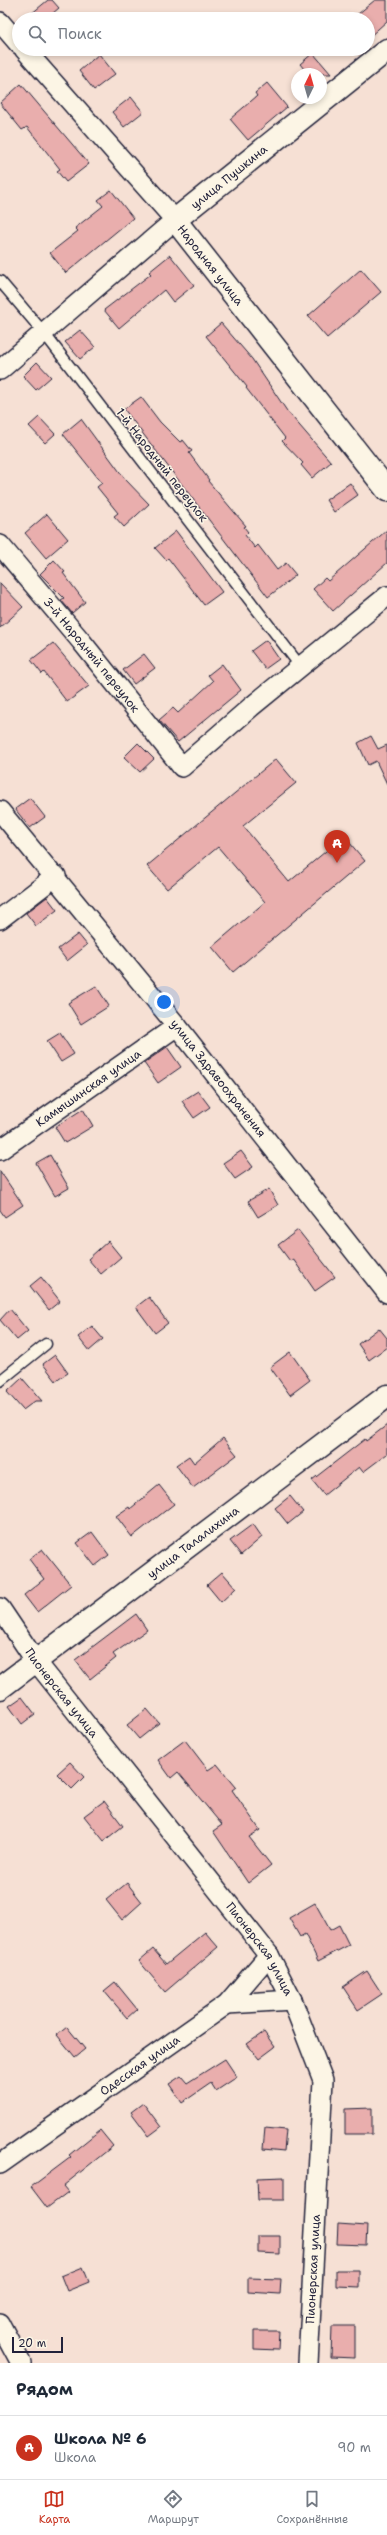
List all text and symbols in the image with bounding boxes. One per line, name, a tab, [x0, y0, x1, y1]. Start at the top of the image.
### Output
search box	[12, 12, 375, 56]
icon: search	[26, 23, 48, 45]
text: Поиск	[58, 24, 102, 44]
north arrow	[291, 68, 327, 104]
street label: улица Пушкина	[187, 141, 271, 213]
street label: Народная улица	[174, 221, 247, 309]
street label: 1-й Народный переулок	[112, 405, 212, 526]
street label: 3-й Народный переулок	[40, 594, 144, 716]
pin: A	[324, 830, 350, 863]
your location	[154, 992, 174, 1012]
street label: улица Здравоохранения	[167, 1016, 270, 1141]
street label: Камышинская улица	[33, 1045, 145, 1130]
street label: улица Талалихина	[144, 1502, 243, 1582]
street label: Пионерская улица	[21, 1645, 102, 1742]
street label: Пионерская улица	[222, 1899, 297, 1999]
street label: Одесская улица	[97, 2031, 183, 2099]
street label: Пионерская улица	[302, 2213, 324, 2324]
scale bar	[12, 2335, 63, 2354]
text: 20 m	[18, 2336, 46, 2351]
text: Рядом	[16, 2378, 73, 2400]
text: Школа № 6	[54, 2429, 146, 2449]
text: A	[24, 2439, 34, 2456]
text: 90 m	[337, 2439, 371, 2456]
text: Школа	[54, 2449, 96, 2466]
tab: Карта	[39, 2488, 70, 2527]
tab: Маршрут	[148, 2488, 199, 2527]
tab: Сохранённые	[276, 2488, 348, 2527]

